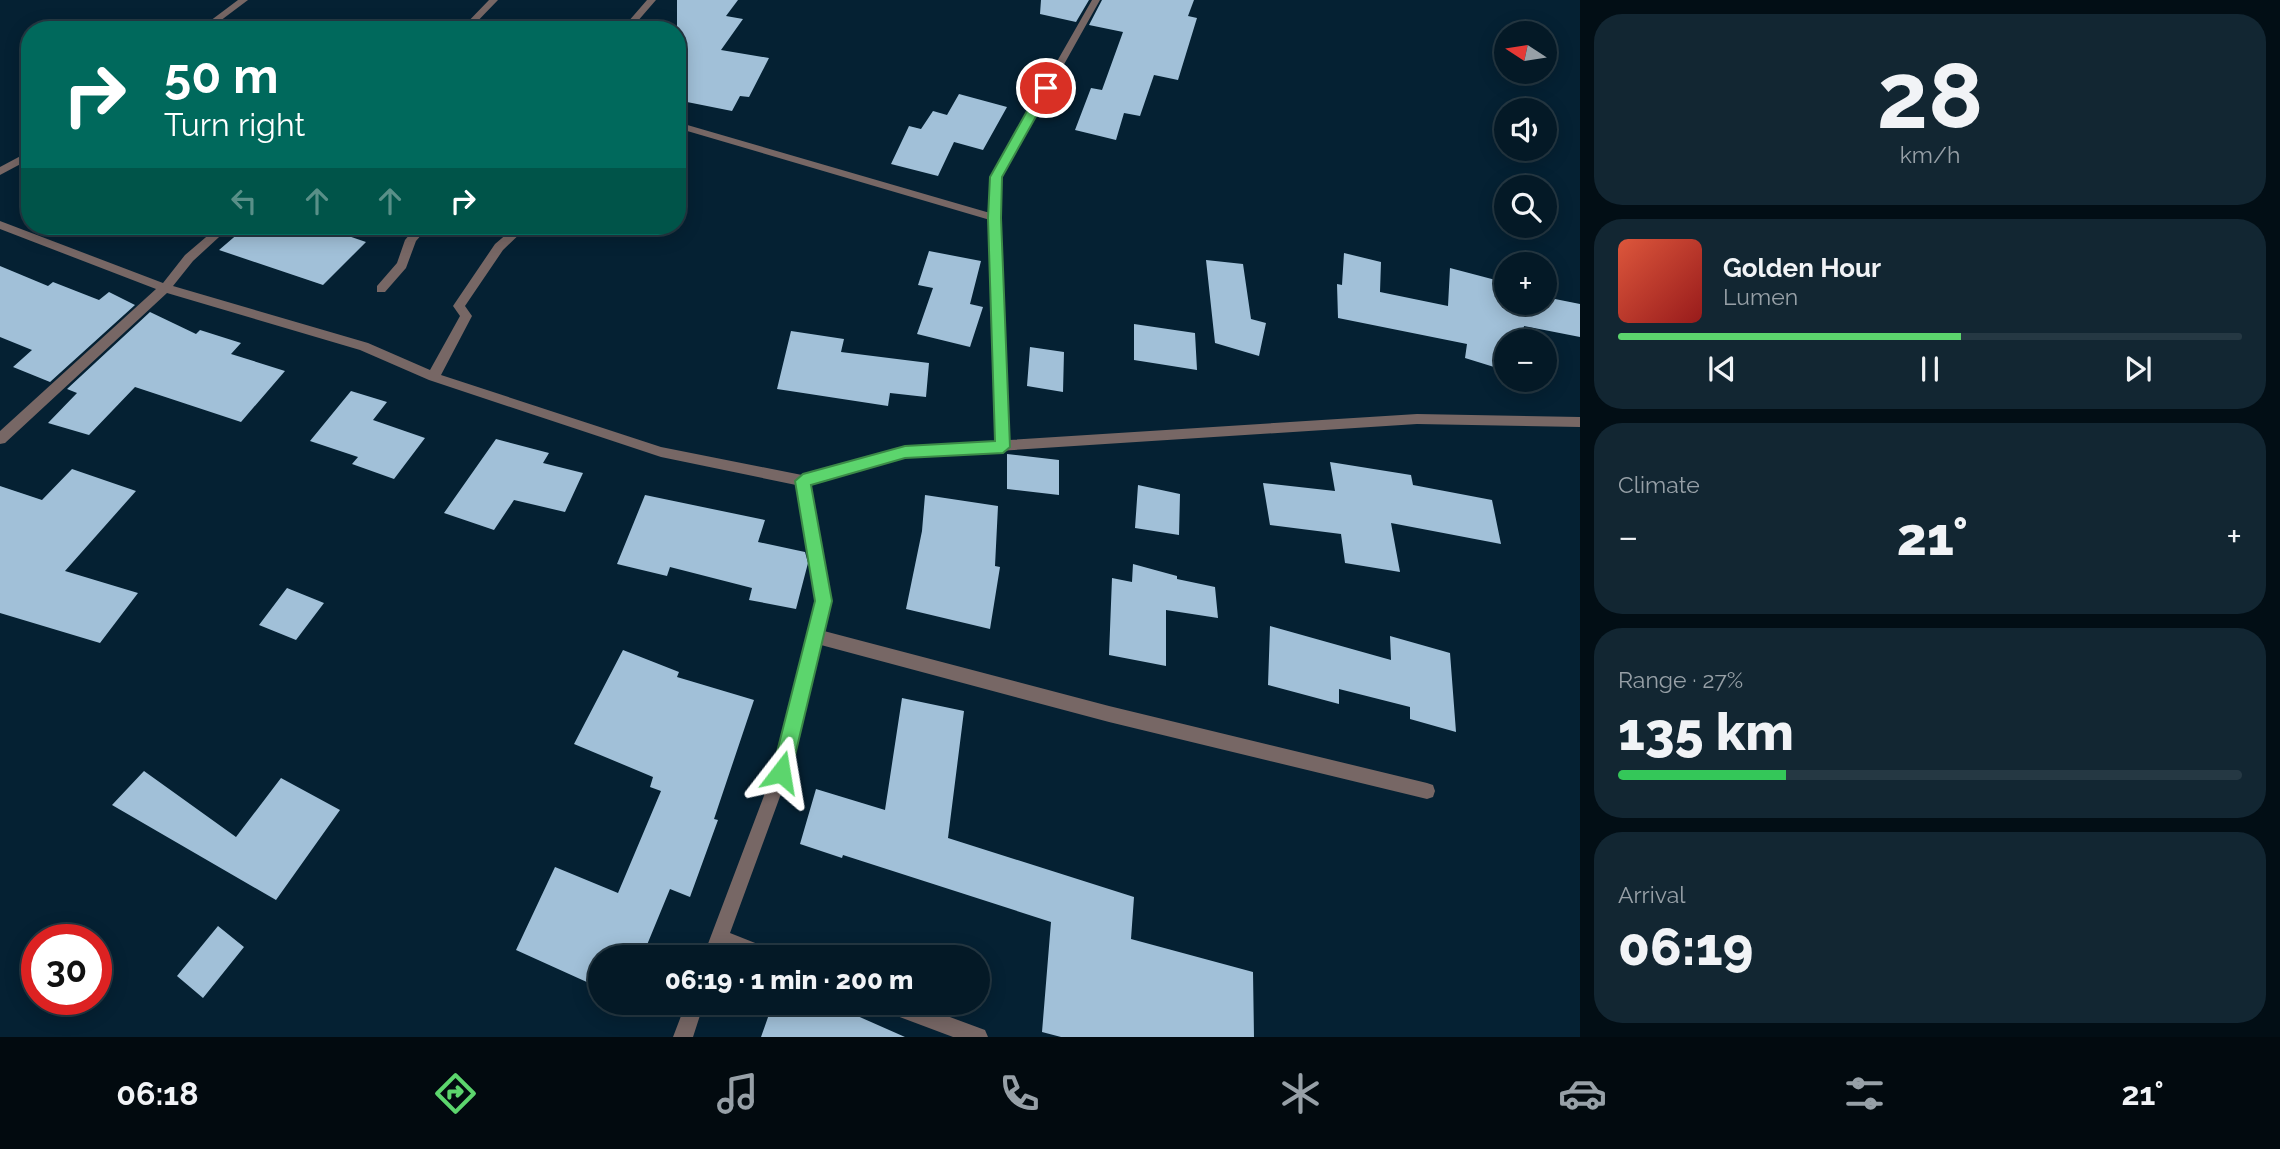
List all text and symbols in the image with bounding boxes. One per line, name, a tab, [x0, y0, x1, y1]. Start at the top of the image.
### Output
north arrow	[1494, 21, 1558, 84]
map controls	[1494, 21, 1557, 392]
text: 28	[1877, 42, 1983, 149]
text: 50 m	[164, 47, 279, 104]
icon: right	[49, 49, 140, 140]
pin	[1016, 58, 1076, 118]
icon: arrive	[1027, 69, 1065, 107]
button: sound	[1494, 98, 1557, 161]
text: Turn right	[164, 106, 305, 143]
text: km/h	[1900, 141, 1960, 168]
button: search	[1494, 175, 1557, 238]
icon: left	[225, 182, 263, 220]
icon: ahead	[298, 182, 336, 220]
icon: ahead	[371, 182, 409, 220]
icon: right	[444, 182, 482, 220]
button: +	[1494, 252, 1557, 315]
text: Golden Hour	[1723, 253, 1881, 283]
text: Lumen	[1723, 283, 1798, 310]
button: −	[1494, 329, 1557, 392]
icon: previous	[1703, 350, 1741, 388]
icon: pause	[1911, 350, 1949, 388]
icon: next	[2119, 350, 2157, 388]
text: Climate	[1618, 471, 1700, 498]
text: 21°	[1897, 506, 1968, 567]
text: −	[1618, 514, 1638, 559]
text: +	[2226, 514, 2242, 559]
text: Range · 27%	[1618, 666, 1743, 693]
text: 135 km	[1618, 701, 1794, 762]
position arrow	[744, 735, 818, 809]
text: Arrival	[1618, 881, 1685, 908]
text: 06:19	[1618, 916, 1753, 977]
speed limit sign: 30	[21, 924, 112, 1015]
text: 06:19 · 1 min · 200 m	[665, 965, 913, 995]
icon: directions	[431, 1069, 480, 1118]
icon: music	[713, 1069, 762, 1118]
icon: phone	[995, 1069, 1044, 1118]
icon: climate	[1276, 1069, 1325, 1118]
icon: car	[1558, 1069, 1607, 1118]
icon: filters	[1840, 1069, 1889, 1118]
text: 06:18	[116, 1075, 198, 1112]
text: 21°	[2121, 1075, 2164, 1112]

